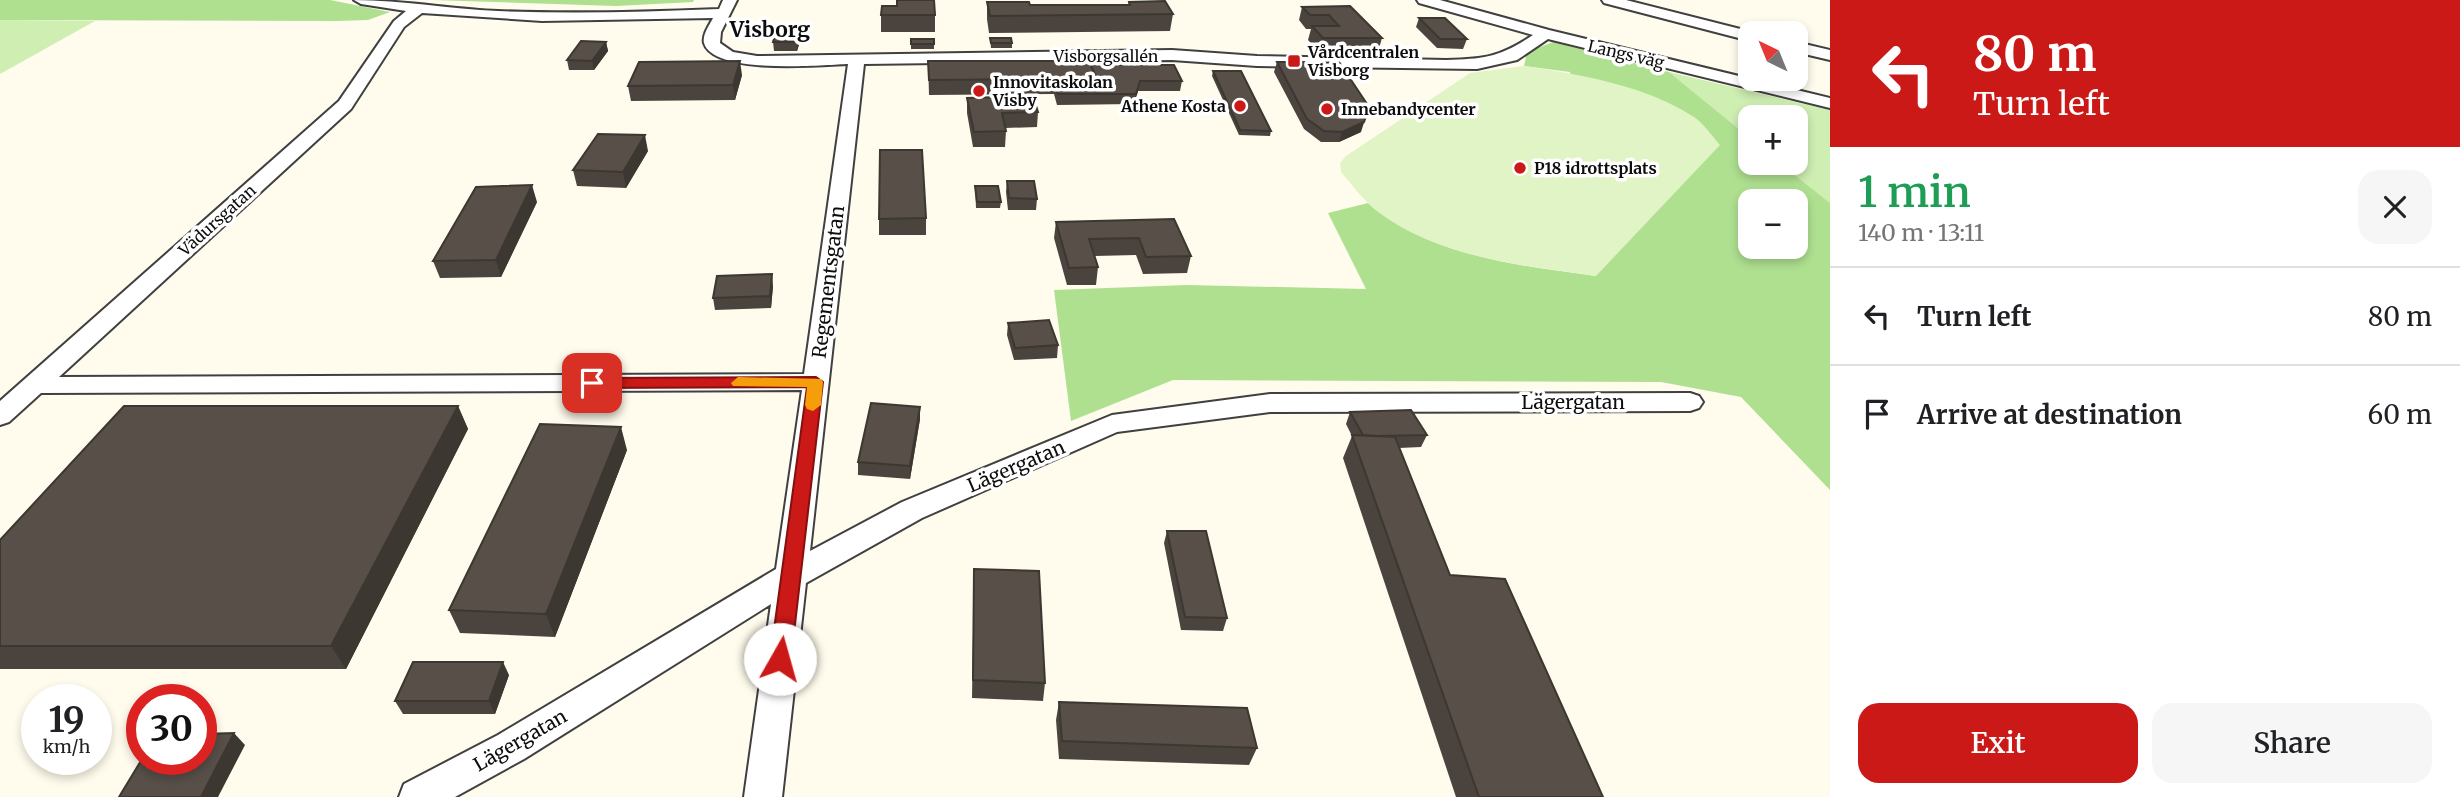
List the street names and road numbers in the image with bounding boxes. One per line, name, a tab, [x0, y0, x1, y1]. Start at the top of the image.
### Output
street label: Langs väg	[1586, 35, 1667, 73]
street label: Visborgsallén	[1053, 46, 1159, 66]
street label: Vädursgatan	[174, 180, 260, 261]
street label: Regementsgatan	[807, 204, 849, 360]
street label: Lägergatan	[1521, 390, 1625, 414]
street label: Lägergatan	[964, 435, 1069, 497]
street label: Lägergatan	[469, 703, 571, 776]

